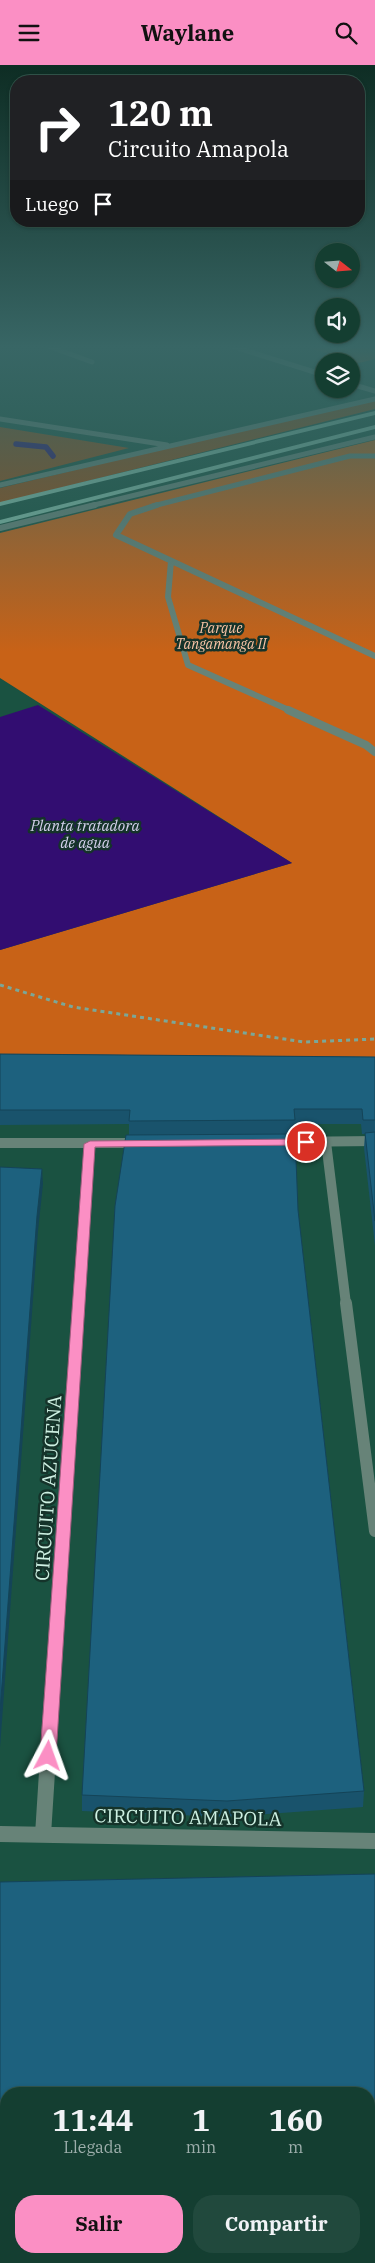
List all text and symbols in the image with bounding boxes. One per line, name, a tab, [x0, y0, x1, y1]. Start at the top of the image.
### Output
text: Waylane	[141, 18, 234, 47]
icon: menu	[15, 19, 43, 47]
icon: search	[332, 19, 360, 47]
text: 120 m	[108, 90, 213, 136]
icon: right	[25, 95, 90, 160]
text: Circuito Amapola	[108, 134, 289, 163]
icon: arrive	[89, 190, 117, 218]
text: Luego	[25, 192, 79, 216]
north arrow	[315, 243, 360, 287]
map controls	[315, 243, 360, 398]
button: sound	[315, 298, 360, 343]
button: layers	[315, 353, 360, 398]
park label: Parque Tangamanga II	[176, 619, 268, 653]
water label: Planta tratadora de agua	[29, 816, 140, 852]
pin	[285, 1121, 327, 1163]
icon: arrive	[292, 1128, 320, 1156]
street label: CIRCUITO AZUCENA	[30, 1394, 66, 1582]
position arrow	[21, 1729, 73, 1781]
street label: CIRCUITO AMAPOLA	[94, 1803, 282, 1831]
text: 11:44	[52, 2100, 133, 2139]
text: 1	[192, 2100, 210, 2139]
text: 160	[269, 2100, 323, 2139]
text: Llegada	[64, 2137, 122, 2157]
text: min	[186, 2137, 216, 2157]
text: m	[288, 2137, 303, 2157]
button: Salir	[15, 2195, 183, 2253]
button: Compartir	[193, 2195, 360, 2253]

